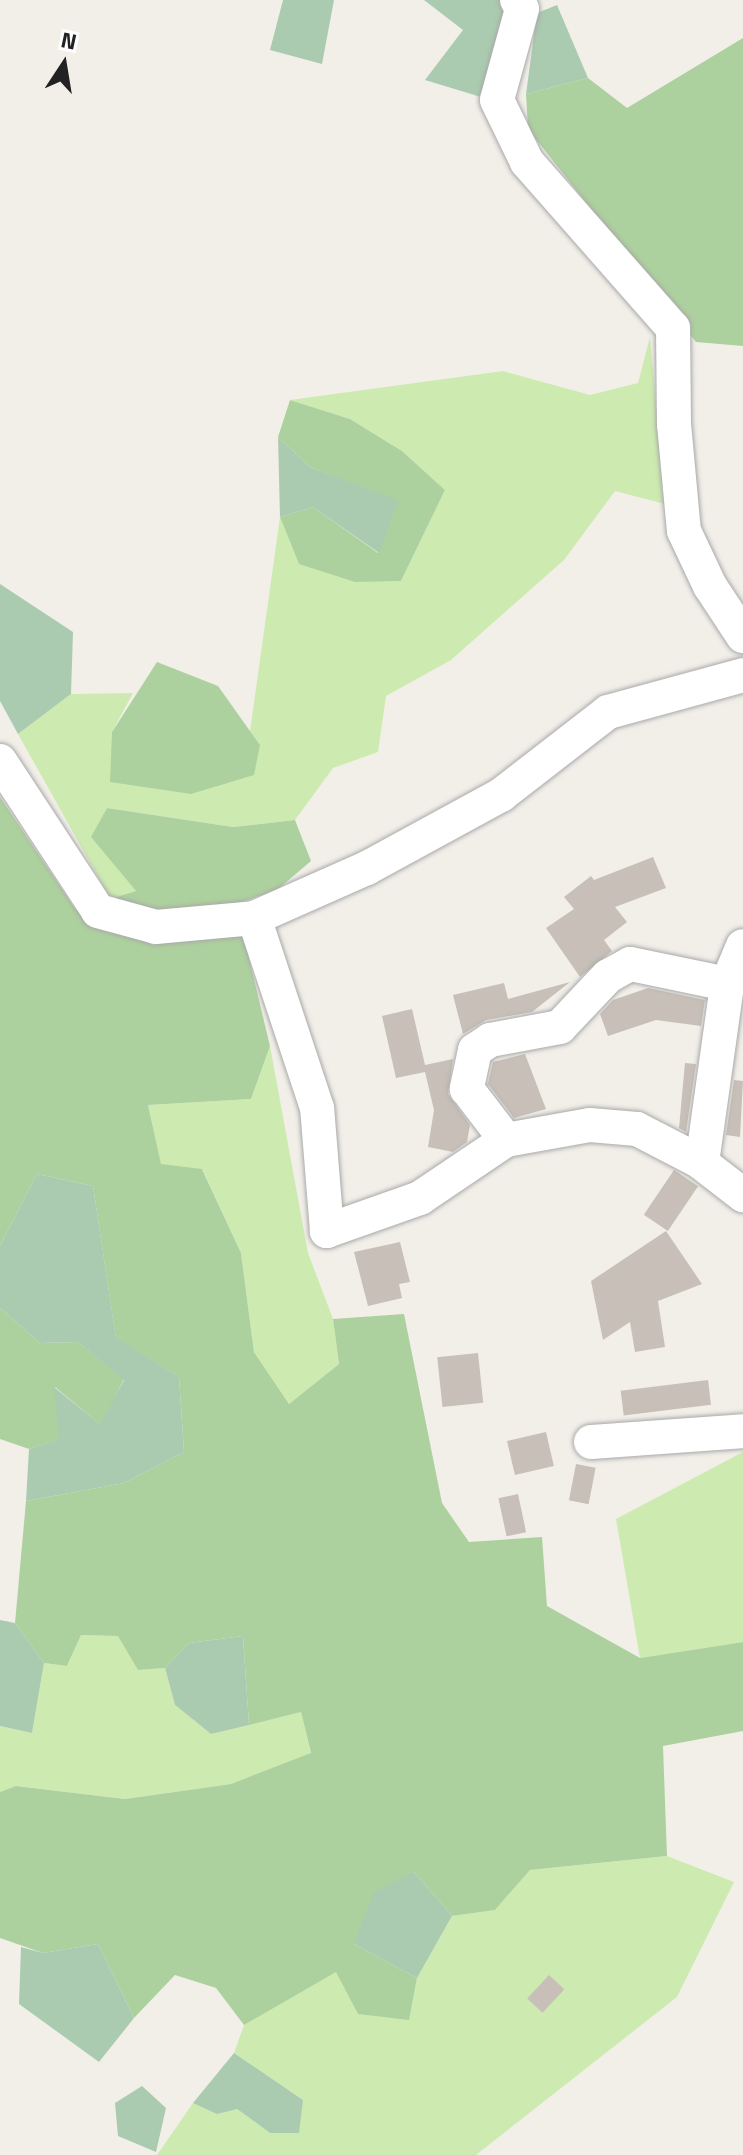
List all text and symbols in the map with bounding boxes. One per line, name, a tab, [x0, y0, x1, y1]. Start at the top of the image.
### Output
text: N	[58, 22, 80, 59]
north arrow	[24, 24, 104, 104]

